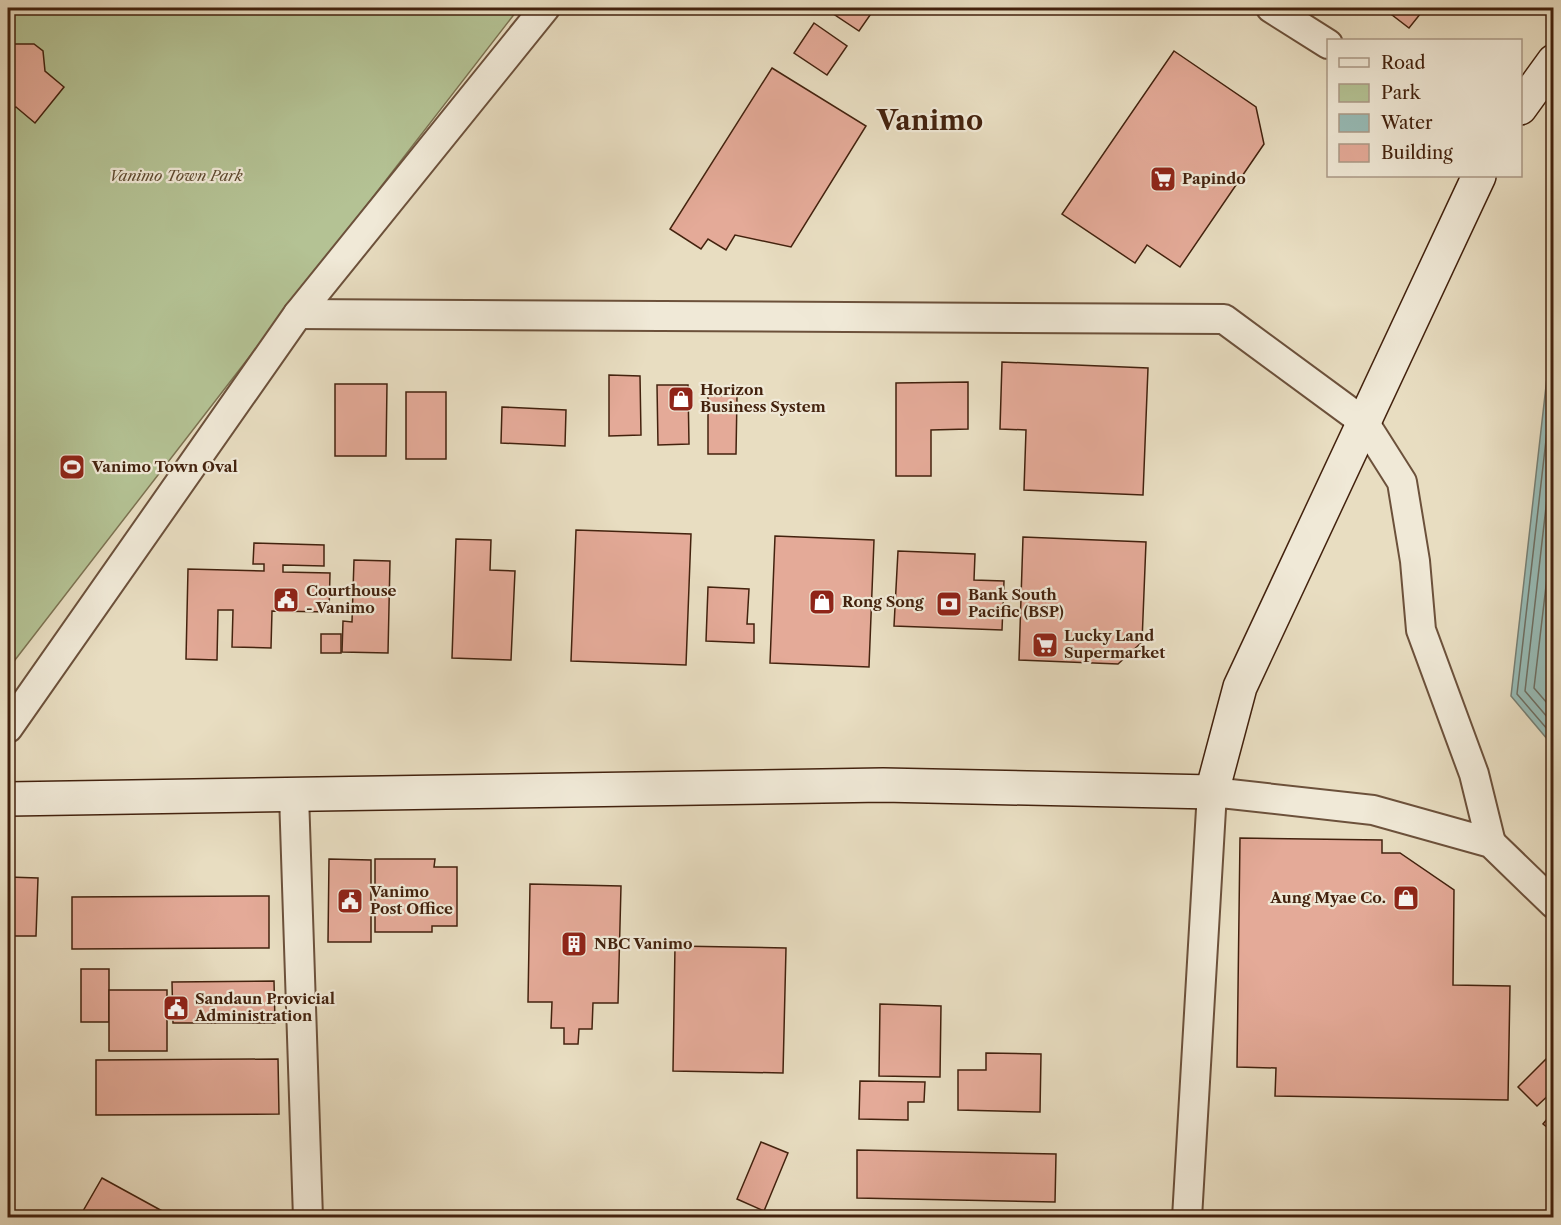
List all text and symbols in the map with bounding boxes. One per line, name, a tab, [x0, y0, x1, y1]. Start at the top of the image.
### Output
legend	[1327, 39, 1522, 177]
text: Road	[1381, 52, 1426, 74]
text: Park	[1381, 82, 1422, 104]
district label: Vanimo	[876, 104, 983, 137]
text: Water	[1380, 112, 1433, 134]
text: Building	[1381, 142, 1453, 164]
supermarket icon: Papindo	[1148, 164, 1178, 194]
park label: Vanimo Town Park	[109, 166, 243, 185]
place label: Papindo	[1182, 169, 1246, 188]
place label: Horizon Business System	[700, 380, 826, 416]
shop icon: Horizon Business System	[666, 384, 696, 414]
sports icon: Vanimo Town Oval	[57, 452, 87, 482]
place label: Vanimo Town Oval	[91, 457, 238, 476]
place label: Courthouse - Vanimo	[306, 581, 397, 617]
public building icon: Courthouse - Vanimo	[271, 585, 301, 615]
place label: Bank South Pacific (BSP)	[968, 585, 1064, 621]
shop icon: Rong Song	[807, 587, 837, 617]
bank icon: Bank South Pacific (BSP)	[934, 589, 964, 619]
place label: Rong Song	[842, 592, 924, 611]
place label: Lucky Land Supermarket	[1064, 626, 1165, 662]
supermarket icon: Lucky Land Supermarket	[1030, 630, 1060, 660]
place label: Vanimo Post Office	[369, 882, 453, 918]
shop icon: Aung Myae Co.	[1391, 883, 1421, 913]
public building icon: Vanimo Post Office	[335, 886, 365, 916]
place label: Aung Myae Co.	[1269, 888, 1386, 907]
building icon: NBC Vanimo	[559, 929, 589, 959]
place label: NBC Vanimo	[594, 934, 692, 953]
place label: Sandaun Provicial Administration	[194, 989, 335, 1025]
public building icon: Sandaun Provicial Administration	[161, 993, 191, 1023]

